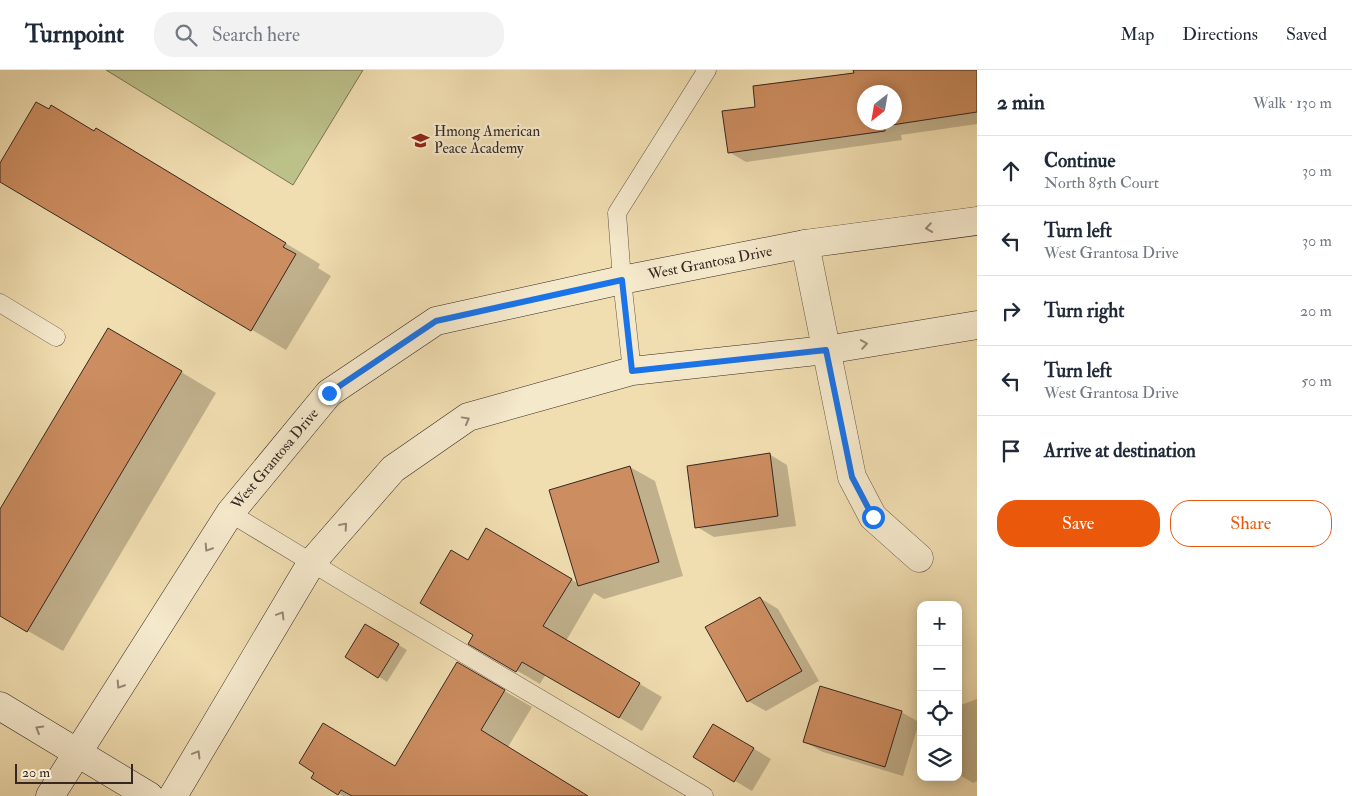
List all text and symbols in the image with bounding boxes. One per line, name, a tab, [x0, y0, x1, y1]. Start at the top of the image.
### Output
search box	[154, 12, 504, 57]
text: Turnpoint	[25, 19, 124, 50]
icon: search	[172, 21, 200, 49]
text: Search here	[212, 23, 300, 47]
text: Map	[1121, 23, 1154, 46]
text: Directions	[1182, 23, 1258, 46]
text: Saved	[1286, 23, 1327, 46]
north arrow	[857, 85, 902, 130]
text: 2 min	[997, 89, 1045, 116]
text: Walk · 130 m	[1253, 93, 1332, 113]
place label: Hmong American Peace Academy	[434, 122, 540, 158]
school or university icon: Hmong American Peace Academy	[410, 130, 430, 150]
text: Continue	[1044, 149, 1115, 173]
icon: ahead	[997, 157, 1025, 185]
text: 30 m	[1302, 161, 1332, 181]
text: North 85th Court	[1044, 173, 1159, 193]
text: Turn left	[1044, 219, 1112, 243]
one-way arrow	[924, 222, 933, 232]
icon: left	[997, 227, 1025, 255]
text: 30 m	[1302, 231, 1332, 251]
street label: West Grantosa Drive	[645, 242, 774, 285]
text: West Grantosa Drive	[1044, 243, 1179, 263]
icon: right	[997, 297, 1025, 325]
text: Turn right	[1044, 299, 1124, 323]
text: 20 m	[1300, 301, 1332, 321]
one-way arrow	[860, 339, 868, 349]
text: Turn left	[1044, 359, 1112, 383]
icon: left	[997, 367, 1025, 395]
text: 50 m	[1301, 371, 1332, 391]
route end	[318, 382, 341, 405]
text: West Grantosa Drive	[1044, 383, 1179, 403]
street label: West Grantosa Drive	[227, 405, 323, 514]
one-way arrow	[460, 416, 469, 426]
icon: arrive	[997, 437, 1025, 465]
text: Arrive at destination	[1044, 439, 1196, 463]
button: Save	[997, 500, 1160, 547]
button: Share	[1170, 500, 1332, 547]
route start	[862, 506, 885, 529]
one-way arrow	[338, 522, 347, 531]
one-way arrow	[205, 542, 214, 552]
map controls	[917, 601, 962, 781]
button: +	[917, 601, 962, 646]
one-way arrow	[274, 611, 284, 620]
button: −	[917, 646, 962, 691]
one-way arrow	[117, 679, 127, 688]
button: locate	[917, 691, 962, 736]
one-way arrow	[35, 725, 44, 735]
button: layers	[917, 736, 962, 781]
one-way arrow	[191, 751, 201, 760]
scale bar	[15, 761, 132, 784]
text: 20 m	[22, 764, 50, 781]

